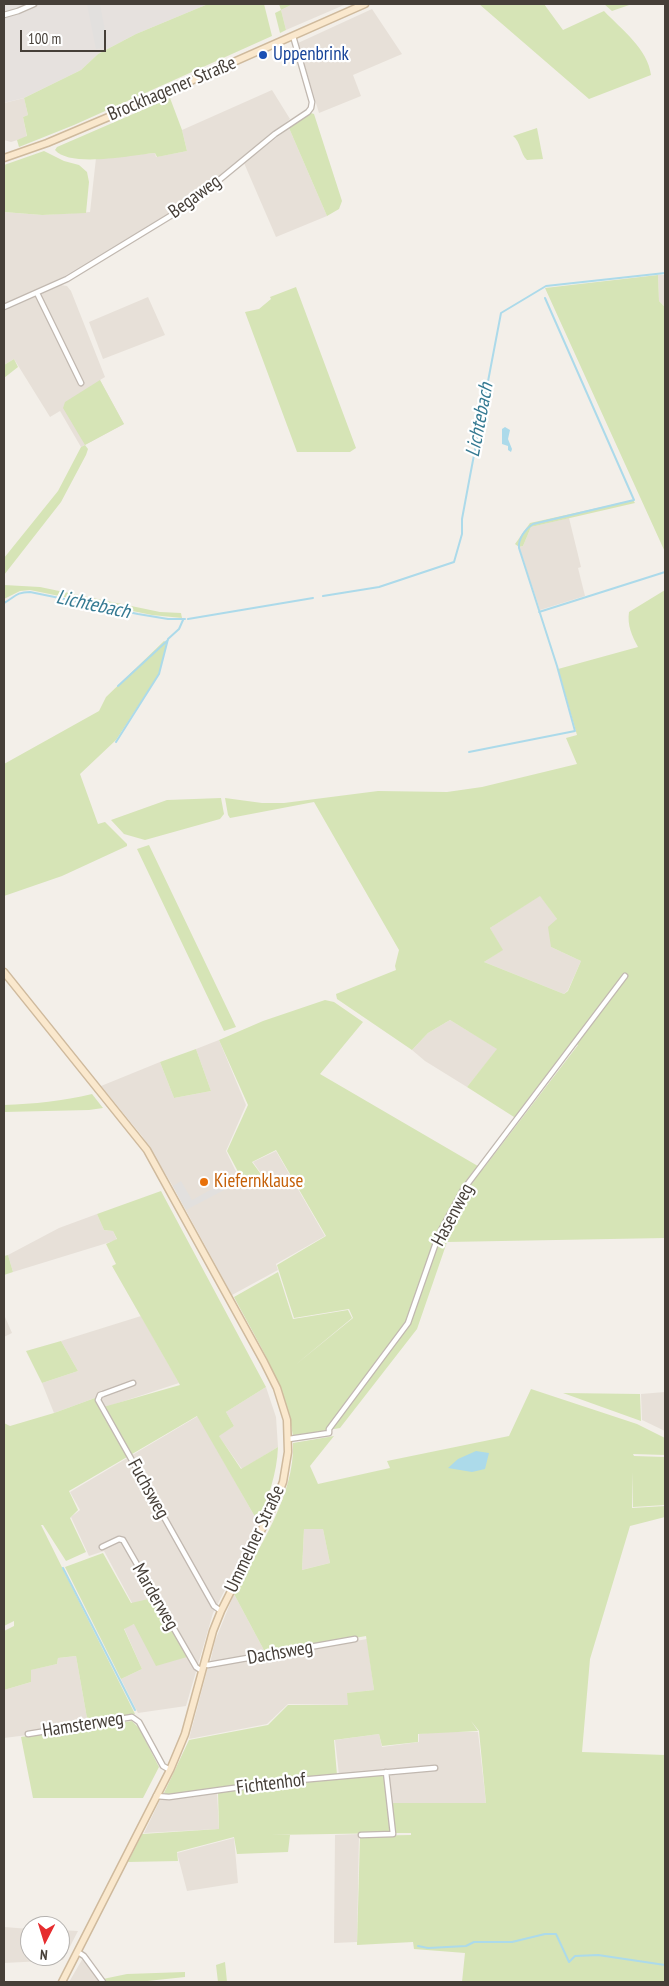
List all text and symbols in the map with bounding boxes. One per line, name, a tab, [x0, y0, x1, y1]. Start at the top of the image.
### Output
scale bar	[22, 20, 109, 52]
text: 100 m	[28, 29, 61, 48]
place label: Uppenbrink	[273, 44, 349, 66]
marker: Uppenbrink	[257, 49, 269, 61]
street label: Brockhagener Straße	[104, 52, 240, 126]
street label: Begaweg	[164, 170, 226, 224]
water label: Lichtebach	[461, 381, 499, 459]
water label: Lichtebach	[54, 585, 132, 625]
place label: Kiefernklause	[214, 1171, 303, 1193]
marker: Kiefernklause	[198, 1176, 210, 1188]
street label: Hasenweg	[427, 1180, 479, 1250]
street label: Fuchsweg	[122, 1455, 174, 1523]
street label: Ummelner Straße	[220, 1482, 290, 1596]
street label: Marderweg	[127, 1560, 183, 1634]
street label: Dachsweg	[245, 1636, 315, 1670]
street label: Hamsterweg	[41, 1707, 125, 1743]
street label: Fichtenhof	[235, 1768, 307, 1800]
north arrow	[20, 1916, 70, 1966]
text: N	[39, 1946, 48, 1964]

